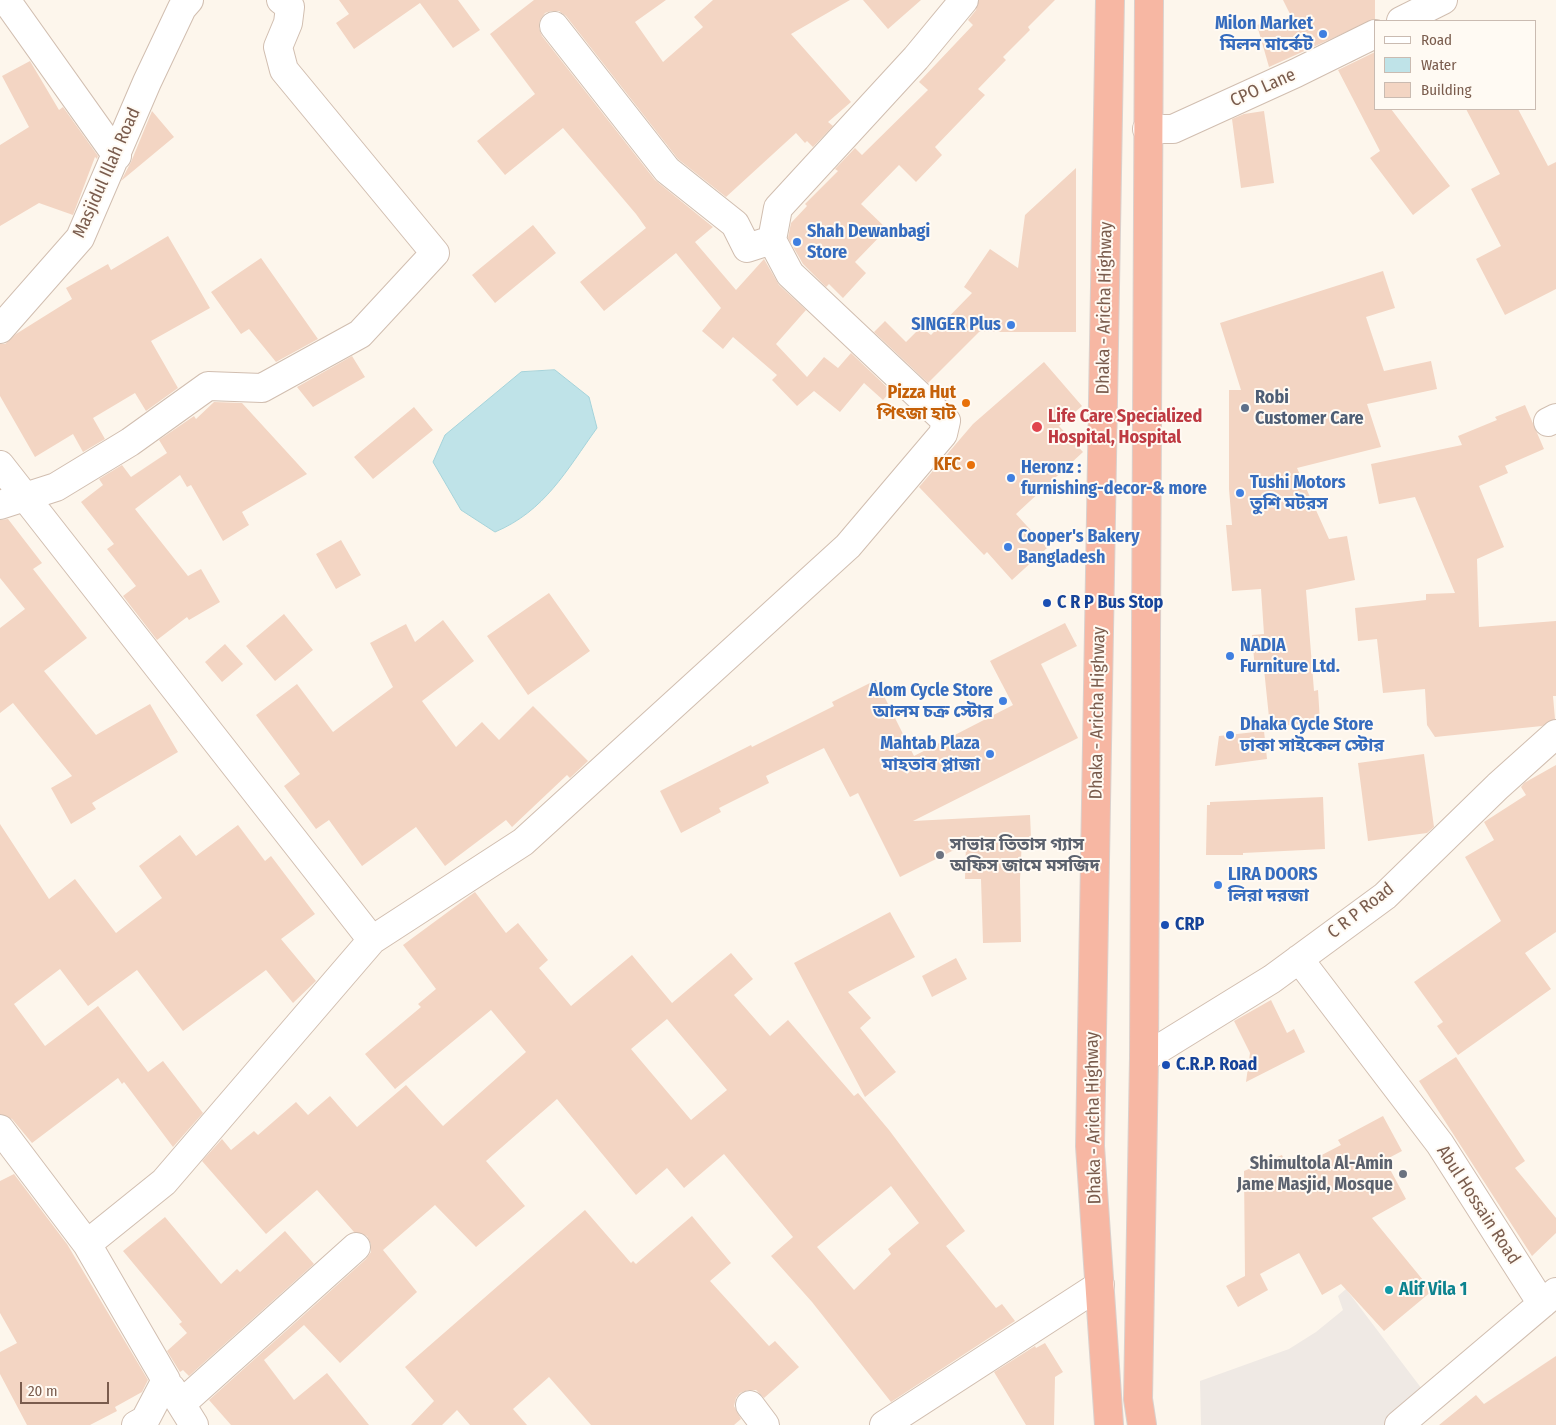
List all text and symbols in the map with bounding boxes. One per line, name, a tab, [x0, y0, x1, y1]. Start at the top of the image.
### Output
place label: Milon Market মিলন মার্কেট	[1215, 13, 1313, 56]
legend	[1374, 20, 1536, 110]
marker: Milon Market মিলন মার্কেট	[1317, 28, 1329, 40]
text: Road	[1421, 31, 1452, 49]
text: Water	[1421, 56, 1456, 74]
street label: CPO Lane	[1227, 64, 1299, 112]
text: Building	[1421, 81, 1472, 99]
street label: Masjidul Illah Road	[69, 105, 145, 241]
place label: Shah Dewanbagi Store	[807, 221, 930, 264]
street label: Dhaka - Aricha Highway	[1093, 221, 1117, 395]
marker: Shah Dewanbagi Store	[791, 236, 803, 248]
place label: SINGER Plus	[911, 314, 1001, 336]
marker: SINGER Plus	[1005, 319, 1017, 331]
place label: Pizza Hut পিৎজা হাট	[877, 382, 956, 424]
place label: Robi Customer Care	[1255, 387, 1364, 429]
marker: Pizza Hut পিৎজা হাট	[960, 397, 972, 409]
marker: Robi Customer Care	[1239, 402, 1251, 414]
place label: Life Care Specialized Hospital, Hospital	[1048, 406, 1202, 448]
marker: Life Care Specialized Hospital, Hospital	[1030, 420, 1044, 434]
place label: KFC	[934, 454, 961, 476]
place label: Heronz : furnishing-decor-& more	[1021, 457, 1207, 499]
marker: KFC	[965, 459, 977, 471]
marker: Heronz : furnishing-decor-& more	[1005, 472, 1017, 484]
place label: Tushi Motors তুশি মটরস	[1250, 472, 1346, 514]
marker: Tushi Motors তুশি মটরস	[1234, 487, 1246, 499]
place label: Cooper's Bakery Bangladesh	[1018, 526, 1140, 568]
marker: Cooper's Bakery Bangladesh	[1002, 541, 1014, 553]
place label: C R P Bus Stop	[1057, 592, 1163, 614]
marker: C R P Bus Stop	[1041, 597, 1053, 609]
street label: Dhaka - Aricha Highway	[1086, 626, 1110, 800]
place label: NADIA Furniture Ltd.	[1240, 635, 1340, 678]
marker: NADIA Furniture Ltd.	[1224, 650, 1236, 662]
place label: Alom Cycle Store আলম চক্র স্টোর	[869, 680, 993, 722]
marker: Alom Cycle Store আলম চক্র স্টোর	[997, 695, 1009, 707]
place label: Dhaka Cycle Store ঢাকা সাইকেল স্টোর	[1240, 714, 1384, 756]
marker: Dhaka Cycle Store ঢাকা সাইকেল স্টোর	[1224, 729, 1236, 741]
place label: Mahtab Plaza মাহতাব প্লাজা	[880, 733, 980, 776]
marker: Mahtab Plaza মাহতাব প্লাজা	[984, 748, 996, 760]
place label: সাভার তিতাস গ্যাস অফিস জামে মসজিদ	[950, 834, 1100, 876]
marker: সাভার তিতাস গ্যাস অফিস জামে মসজিদ	[934, 849, 946, 861]
place label: LIRA DOORS লিরা দরজা	[1228, 864, 1318, 906]
street label: C R P Road	[1323, 878, 1399, 944]
marker: LIRA DOORS লিরা দরজা	[1212, 879, 1224, 891]
place label: CRP	[1175, 914, 1204, 936]
marker: CRP	[1159, 919, 1171, 931]
street label: Dhaka - Aricha Highway	[1082, 1031, 1106, 1205]
place label: C.R.P. Road	[1176, 1054, 1257, 1076]
marker: C.R.P. Road	[1160, 1059, 1172, 1071]
street label: Abul Hossain Road	[1432, 1142, 1524, 1268]
place label: Shimultola Al-Amin Jame Masjid, Mosque	[1237, 1153, 1393, 1196]
marker: Shimultola Al-Amin Jame Masjid, Mosque	[1397, 1168, 1409, 1180]
place label: Alif Vila 1	[1399, 1279, 1467, 1301]
marker: Alif Vila 1	[1383, 1284, 1395, 1296]
scale bar	[22, 1372, 111, 1404]
text: 20 m	[28, 1382, 58, 1400]

